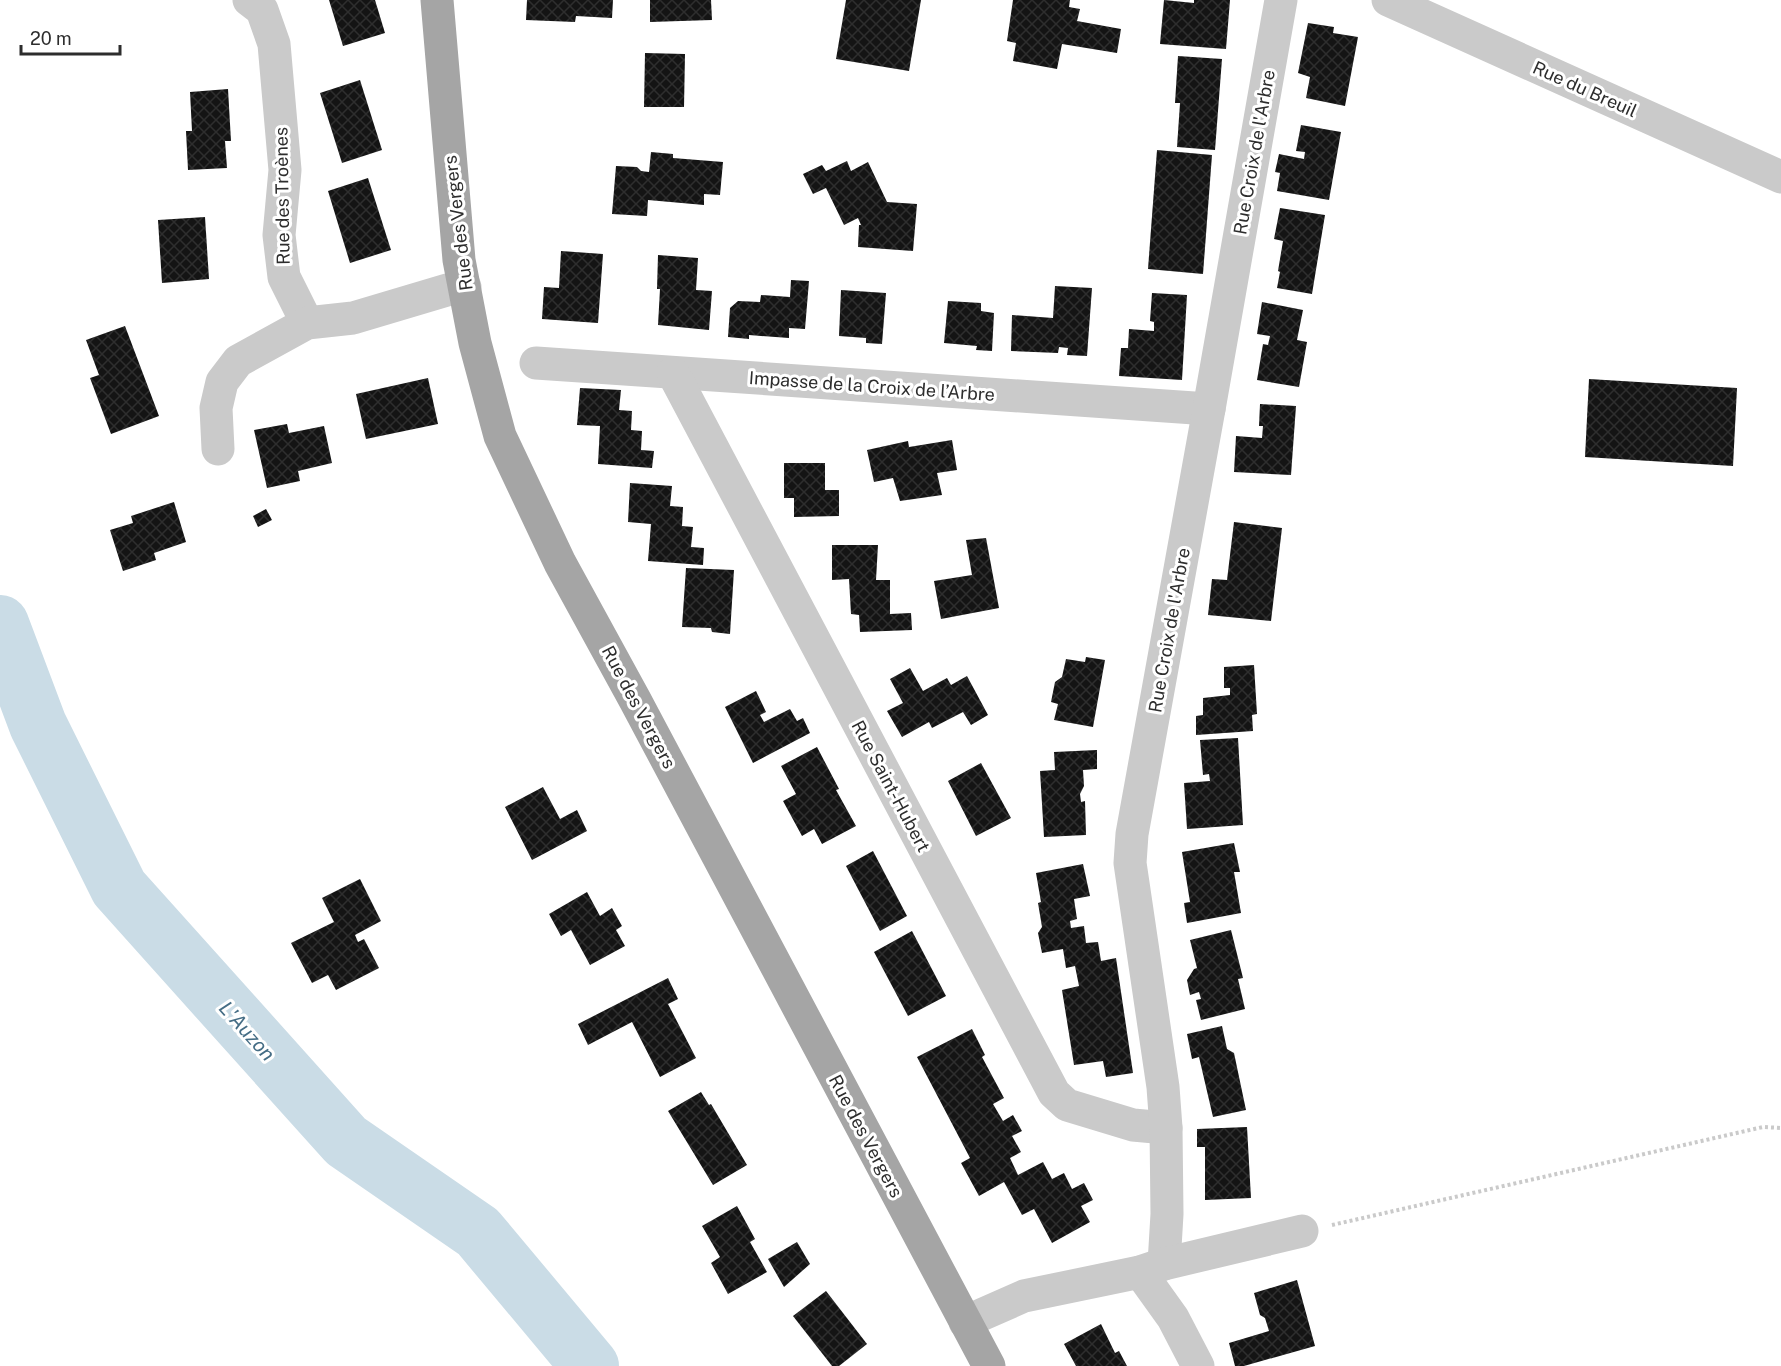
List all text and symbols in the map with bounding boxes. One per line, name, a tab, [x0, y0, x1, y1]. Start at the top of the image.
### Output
scale bar	[21, 18, 120, 56]
text: 20 m	[30, 28, 72, 49]
street label: Rue du Breuil	[1530, 57, 1640, 121]
street label: Rue Croix de l'Arbre	[1229, 68, 1279, 236]
street label: Rue des Troènes	[270, 127, 294, 265]
street label: Rue des Vergers	[439, 154, 477, 292]
street label: Impasse de la Croix de l’Arbre	[748, 367, 996, 405]
street label: Rue Croix de l'Arbre	[1144, 546, 1194, 714]
street label: Rue des Vergers	[598, 642, 680, 772]
street label: Rue Saint-Hubert	[847, 717, 935, 855]
water label: L'Auzon	[214, 996, 280, 1066]
street label: Rue des Vergers	[825, 1071, 907, 1201]

